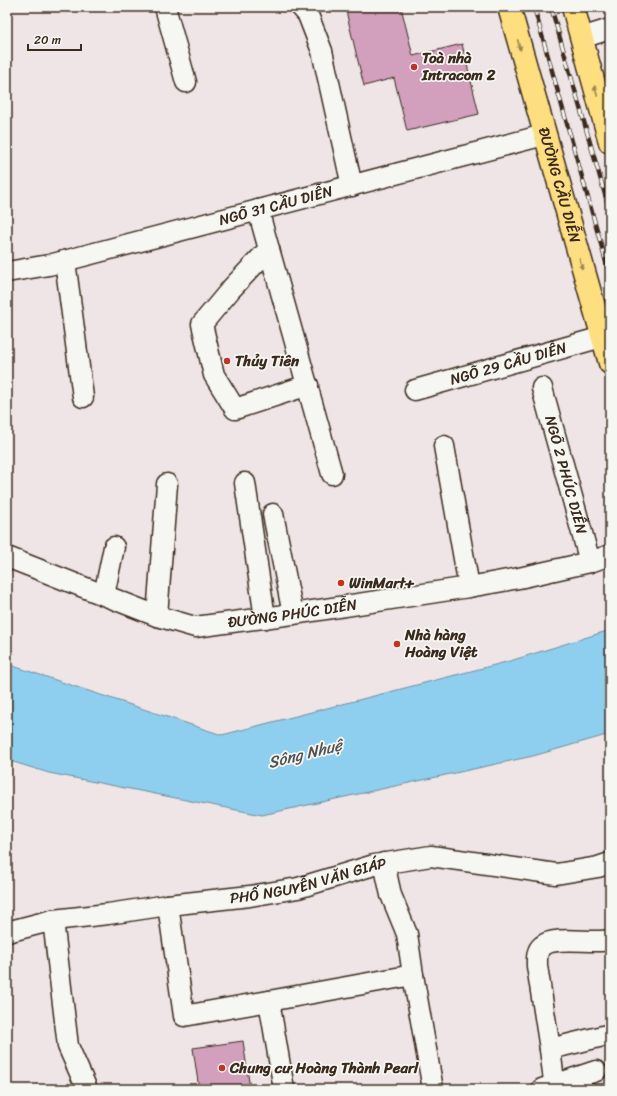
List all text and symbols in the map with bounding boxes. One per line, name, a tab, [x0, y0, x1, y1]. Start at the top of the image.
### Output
scale bar	[28, 26, 81, 52]
text: 20 m	[34, 29, 61, 51]
one-way arrow	[516, 39, 522, 51]
place label: Toà nhà Intracom 2	[421, 45, 496, 88]
marker: Toà nhà Intracom 2	[409, 62, 419, 72]
one-way arrow	[593, 84, 599, 96]
street label: ĐƯỜNG CẦU DIỄN	[531, 124, 588, 246]
street label: NGÕ 31 CẦU DIỄN	[216, 178, 336, 233]
one-way arrow	[578, 258, 584, 270]
street label: NGÕ 29 CẦU DIỄN	[447, 334, 570, 392]
place label: Thủy Tiên	[235, 348, 300, 374]
marker: Thủy Tiên	[222, 356, 232, 366]
street label: NGÕ 2 PHÚC DIỄN	[537, 412, 595, 538]
place label: WinMart+	[349, 570, 415, 596]
marker: WinMart+	[336, 578, 346, 588]
street label: ĐƯỜNG PHÚC DIỄN	[226, 591, 359, 636]
place label: Nhà hàng Hoàng Việt	[404, 622, 478, 665]
marker: Nhà hàng Hoàng Việt	[392, 639, 402, 649]
water label: Sông Nhuệ	[265, 730, 348, 777]
street label: PHỐ NGUYỄN VĂN GIÁP	[228, 850, 388, 911]
place label: Chung cư Hoàng Thành Pearl	[229, 1055, 419, 1081]
marker: Chung cư Hoàng Thành Pearl	[217, 1063, 227, 1073]

